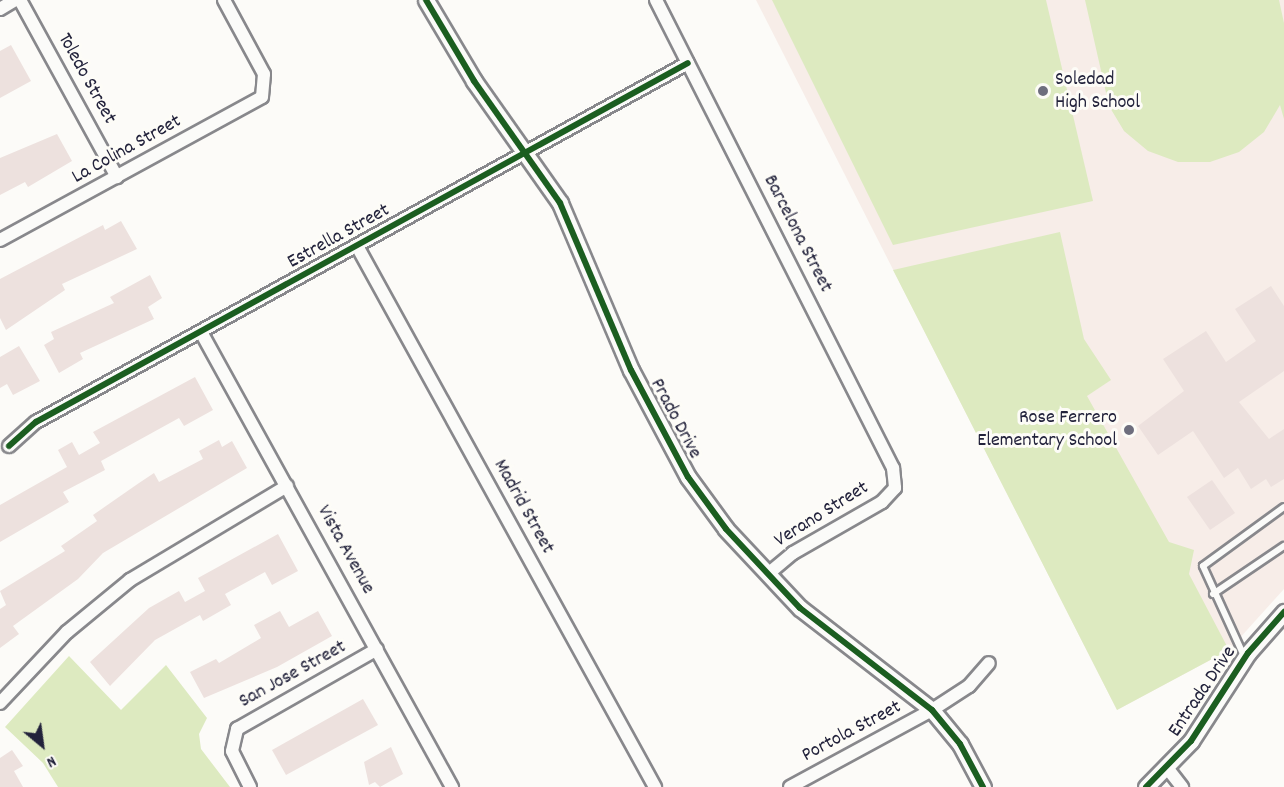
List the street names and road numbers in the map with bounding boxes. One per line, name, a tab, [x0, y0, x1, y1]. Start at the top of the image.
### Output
street label: Toledo Street	[51, 29, 121, 129]
street label: La Colina Street	[68, 110, 186, 190]
street label: Barcelona Street	[757, 171, 837, 297]
street label: Estrella Street	[284, 199, 394, 275]
street label: Prado Drive	[644, 375, 706, 463]
street label: Madrid Street	[487, 456, 559, 558]
street label: Verano Street	[770, 477, 874, 553]
street label: Vista Avenue	[311, 501, 379, 599]
street label: San Jose Street	[235, 636, 351, 714]
street label: Entrada Drive	[1164, 642, 1242, 742]
street label: Portola Street	[798, 696, 906, 768]

